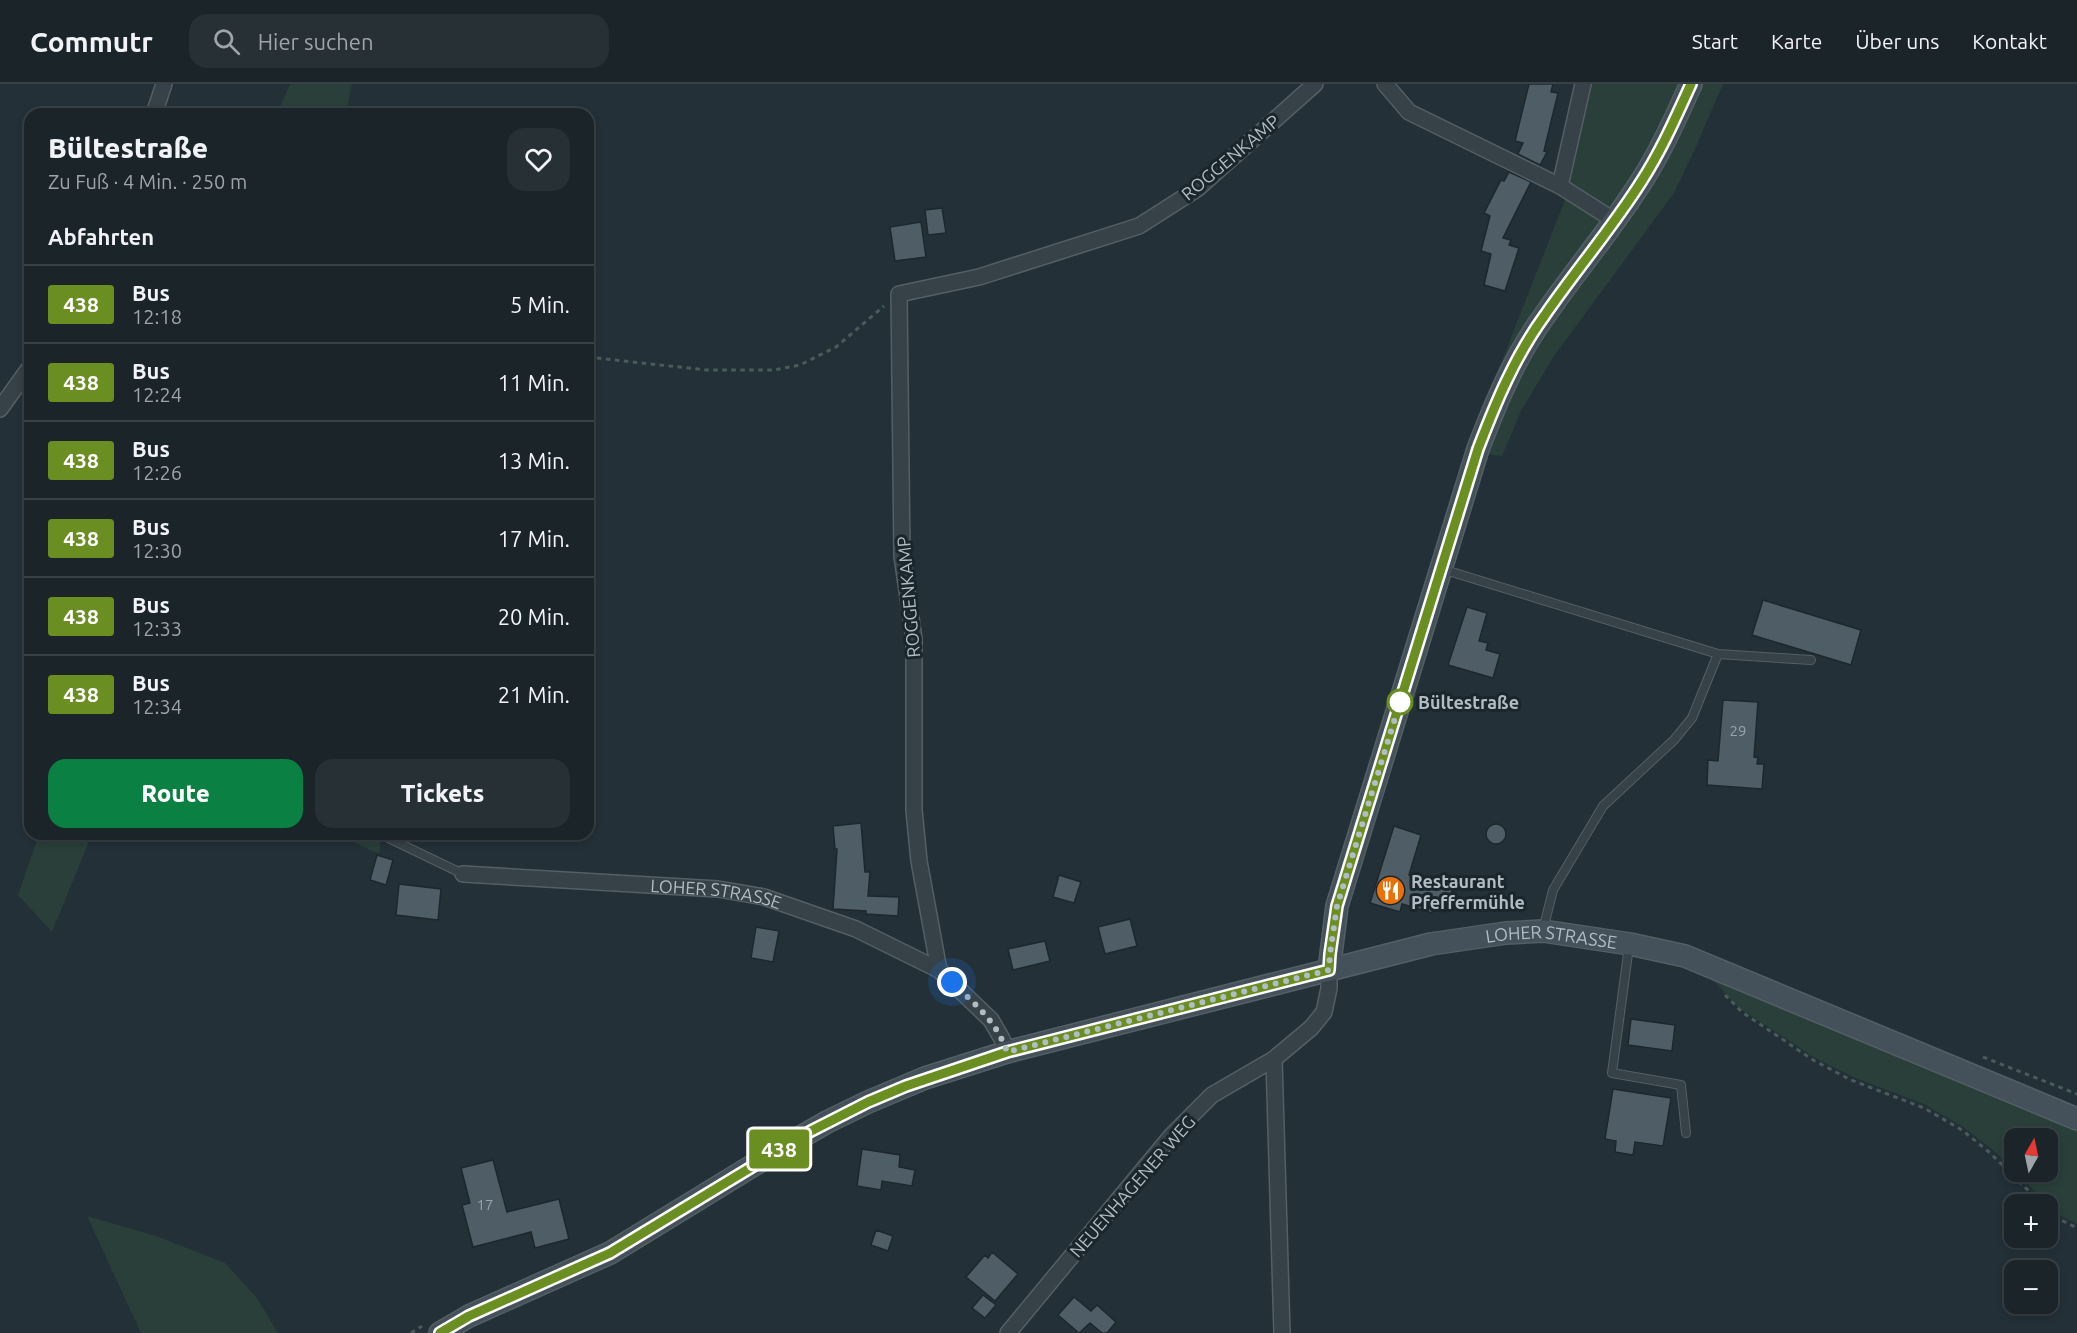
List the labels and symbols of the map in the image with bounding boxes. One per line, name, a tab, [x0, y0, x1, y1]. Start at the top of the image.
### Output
street label: ROGGENKAMP	[1177, 110, 1283, 204]
street label: ROGGENKAMP	[893, 535, 923, 658]
marker: Bültestraße	[1387, 689, 1413, 715]
place label: Bültestraße	[1418, 692, 1519, 712]
house number: 29	[1730, 722, 1746, 739]
place label: Restaurant Pfeffermühle	[1411, 871, 1525, 912]
street label: LOHER STRASSE	[650, 875, 785, 912]
restaurant icon: Restaurant Pfeffermühle	[1374, 875, 1406, 907]
street label: LOHER STRASSE	[1484, 921, 1619, 952]
your location	[937, 967, 967, 997]
street label: NEUENHAGENER WEG	[1065, 1111, 1199, 1261]
north arrow	[2004, 1128, 2058, 1182]
line badge: 438	[744, 1130, 814, 1168]
house number: 17	[477, 1196, 493, 1213]

